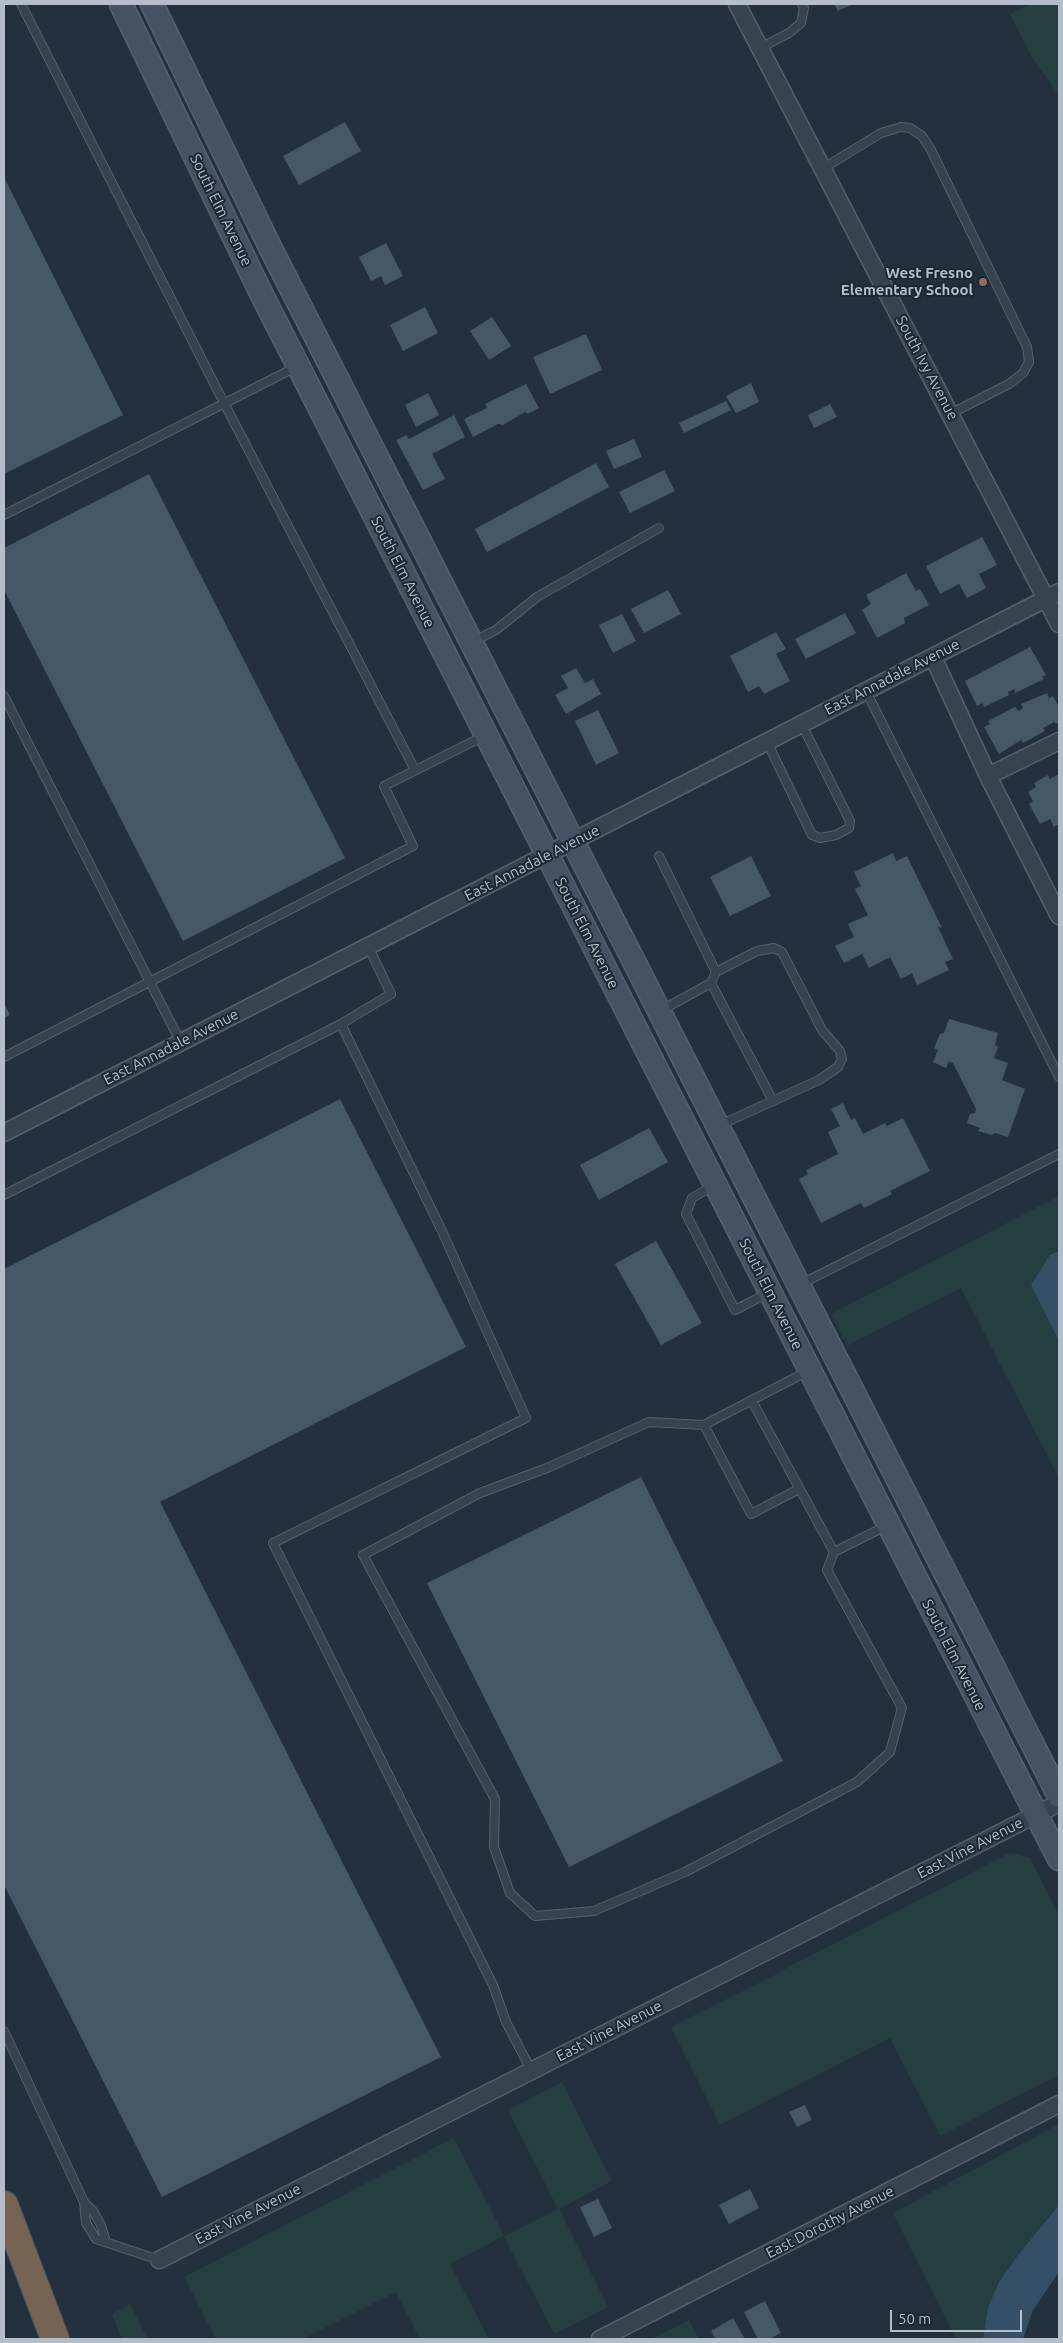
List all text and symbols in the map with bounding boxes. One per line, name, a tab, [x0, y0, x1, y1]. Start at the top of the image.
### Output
street label: South Elm Avenue	[186, 151, 256, 269]
place label: West Fresno Elementary School	[841, 264, 973, 299]
marker: West Fresno Elementary School	[977, 276, 989, 288]
street label: South Ivy Avenue	[892, 313, 962, 423]
street label: South Elm Avenue	[367, 513, 439, 631]
street label: East Annadale Avenue	[821, 635, 963, 719]
street label: East Annadale Avenue	[461, 821, 603, 905]
street label: South Elm Avenue	[551, 874, 623, 992]
street label: East Annadale Avenue	[100, 1005, 242, 1089]
street label: South Elm Avenue	[735, 1235, 807, 1353]
street label: South Elm Avenue	[918, 1596, 990, 1714]
street label: East Vine Avenue	[914, 1814, 1026, 1882]
street label: East Vine Avenue	[553, 1997, 665, 2065]
street label: East Vine Avenue	[192, 2180, 304, 2248]
street label: East Dorothy Avenue	[763, 2182, 897, 2262]
scale bar	[893, 2300, 1026, 2332]
text: 50 m	[898, 2310, 931, 2327]

